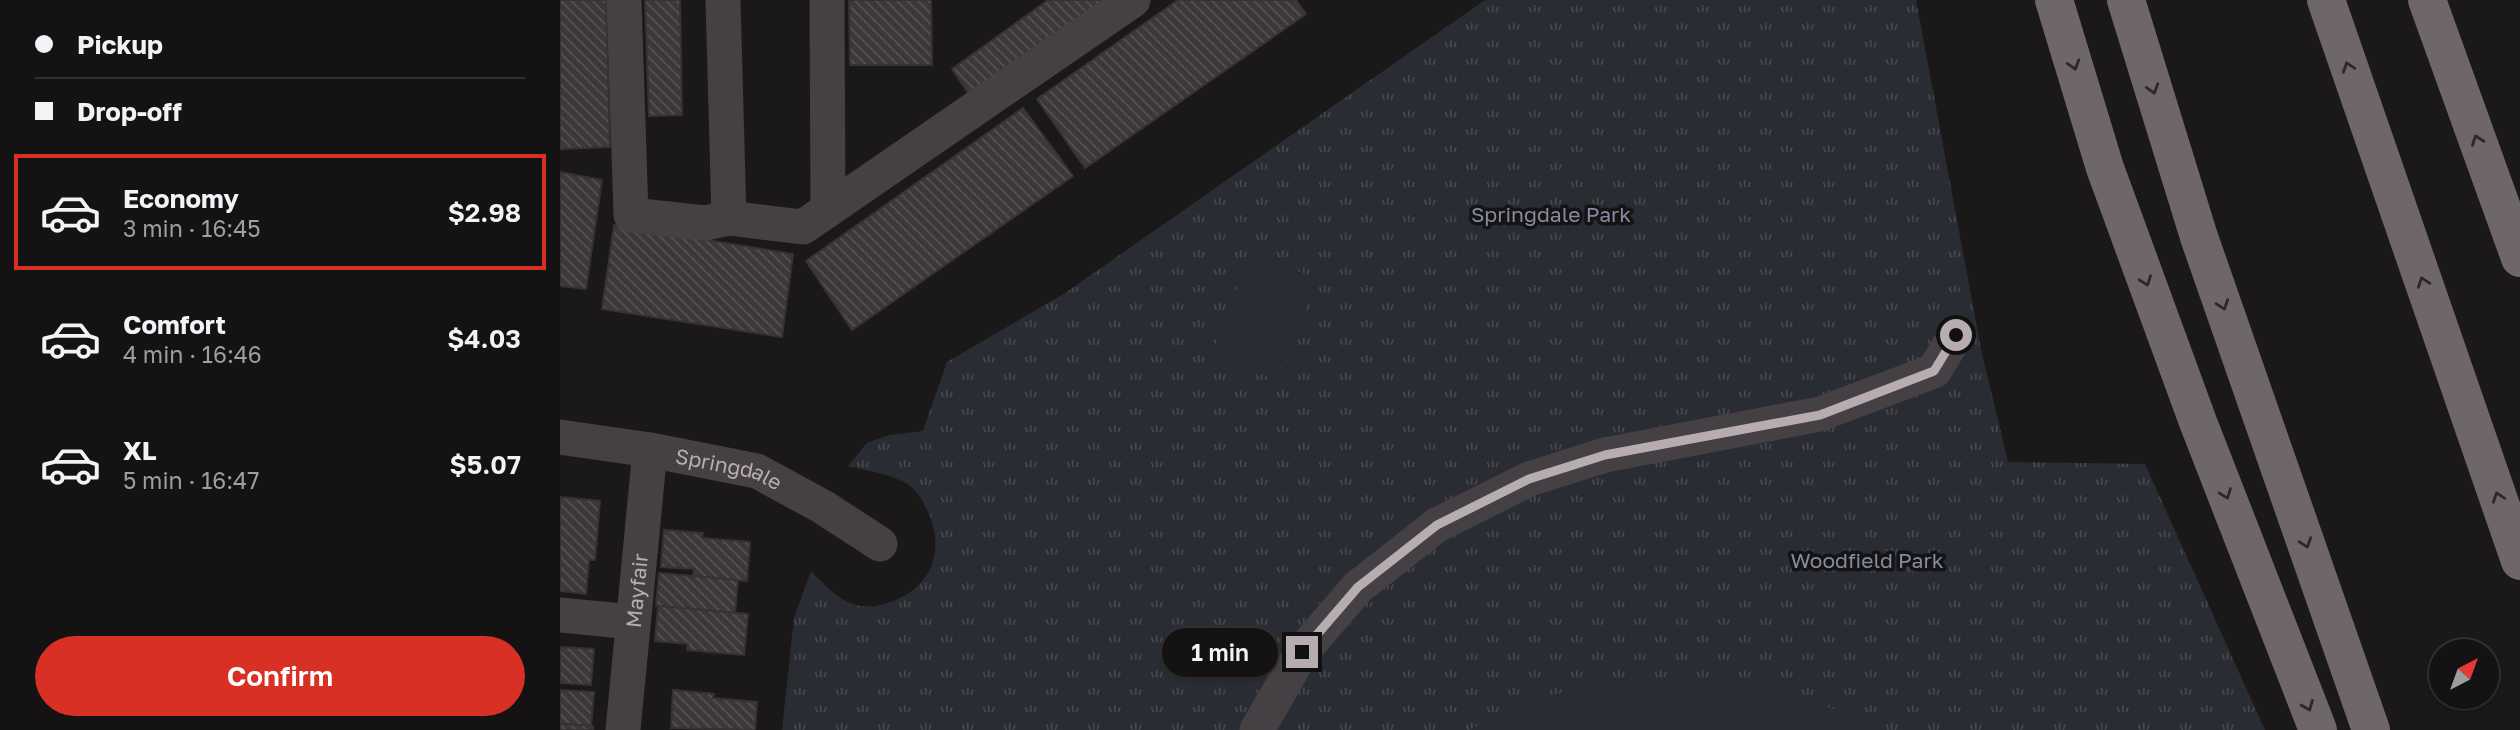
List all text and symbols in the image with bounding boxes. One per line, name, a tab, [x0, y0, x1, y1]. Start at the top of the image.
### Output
text: Pickup	[77, 29, 163, 60]
one-way arrow	[2065, 59, 2080, 71]
one-way arrow	[2342, 62, 2356, 74]
one-way arrow	[2145, 82, 2159, 94]
text: Drop-off	[77, 96, 182, 127]
one-way arrow	[2471, 135, 2485, 147]
icon: car	[39, 181, 102, 244]
text: Economy	[123, 183, 239, 214]
text: $2.98	[448, 197, 521, 228]
park label: Springdale Park	[1471, 201, 1631, 227]
text: 3 min · 16:45	[123, 214, 261, 242]
one-way arrow	[2138, 274, 2152, 286]
one-way arrow	[2417, 277, 2431, 289]
one-way arrow	[2215, 299, 2229, 311]
icon: car	[39, 307, 102, 370]
text: Comfort	[123, 309, 226, 340]
route start	[1940, 319, 1972, 351]
text: $4.03	[447, 323, 521, 354]
text: 4 min · 16:46	[123, 340, 262, 368]
icon: car	[39, 433, 102, 496]
text: XL	[123, 435, 157, 466]
street label: Springdale	[673, 442, 787, 495]
text: $5.07	[450, 449, 521, 480]
text: 5 min · 16:47	[123, 466, 259, 494]
one-way arrow	[2218, 487, 2232, 499]
one-way arrow	[2492, 491, 2506, 504]
one-way arrow	[2298, 536, 2312, 549]
park label: Woodfield Park	[1790, 547, 1944, 573]
street label: Mayfair	[620, 552, 653, 629]
callout: 1 min	[1162, 628, 1278, 676]
button: Confirm	[35, 636, 525, 716]
route end	[1286, 636, 1318, 668]
text: 1 min	[1191, 638, 1249, 666]
north arrow	[2429, 639, 2499, 709]
map controls	[2429, 639, 2499, 709]
one-way arrow	[2300, 699, 2314, 711]

